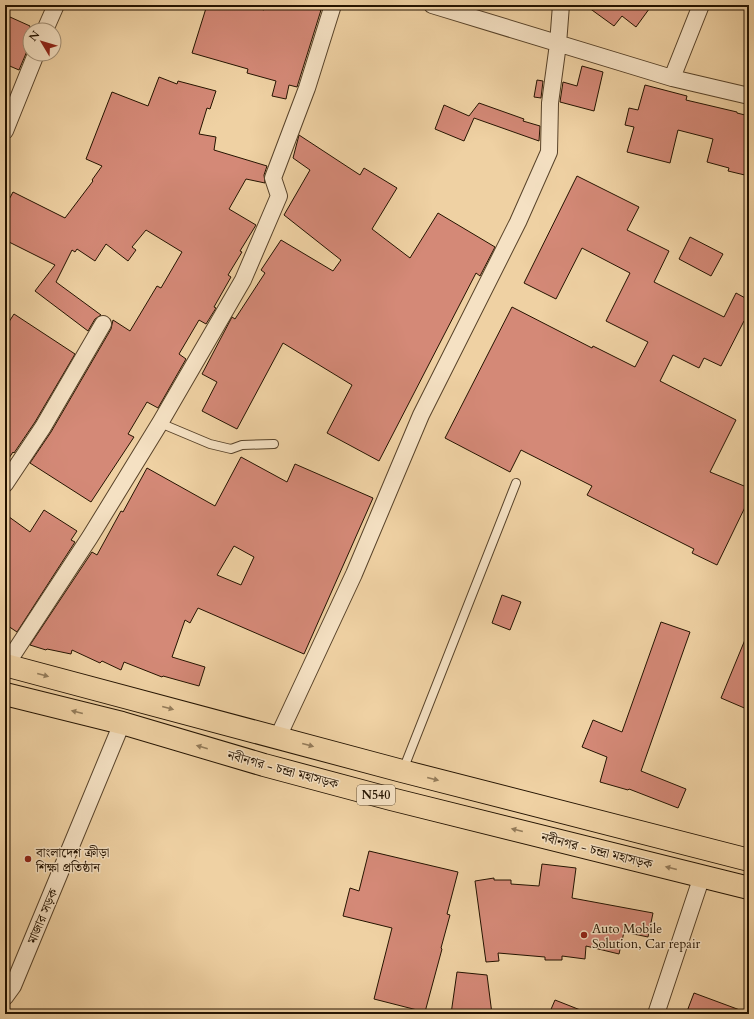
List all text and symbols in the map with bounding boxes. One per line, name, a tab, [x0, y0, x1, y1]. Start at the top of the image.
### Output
north arrow	[22, 22, 62, 62]
text: N	[26, 27, 44, 45]
one-way arrow	[37, 672, 49, 678]
one-way arrow	[162, 706, 175, 712]
one-way arrow	[71, 709, 83, 715]
one-way arrow	[302, 742, 314, 748]
one-way arrow	[196, 744, 208, 750]
street label: নবীনগর - চন্দ্রা মহাসড়ক	[224, 746, 341, 794]
one-way arrow	[427, 776, 439, 782]
road number: N540	[357, 785, 395, 805]
one-way arrow	[511, 827, 523, 833]
street label: নবীনগর - চন্দ্রা মহাসড়ক	[538, 828, 655, 874]
place label: বাংলাদেশ ক্রীড়া শিক্ষা প্রতিষ্ঠান	[35, 844, 109, 877]
marker: বাংলাদেশ ক্রীড়া শিক্ষা প্রতিষ্ঠান	[23, 854, 33, 864]
one-way arrow	[664, 865, 677, 871]
street label: মাজার সড়ক	[23, 885, 63, 948]
place label: Auto Mobile Solution, Car repair	[592, 920, 701, 953]
marker: Auto Mobile Solution, Car repair	[579, 930, 589, 940]

